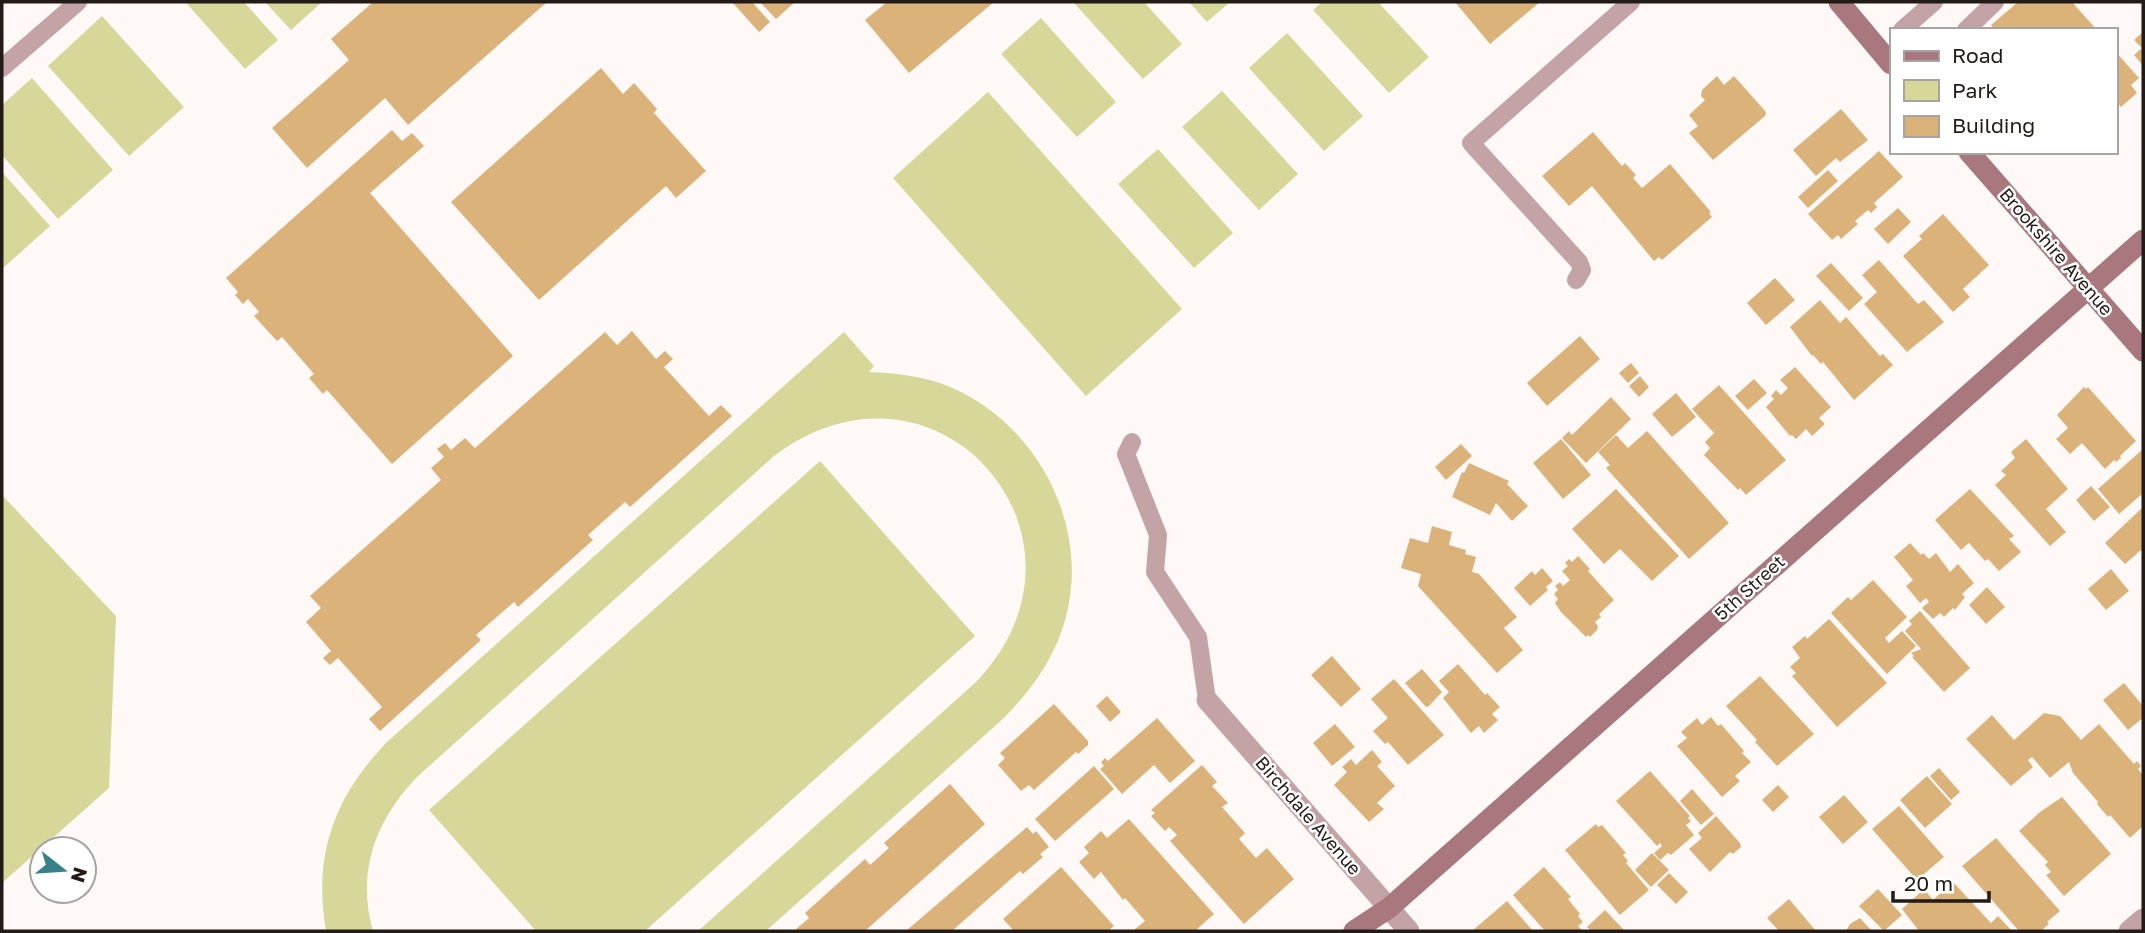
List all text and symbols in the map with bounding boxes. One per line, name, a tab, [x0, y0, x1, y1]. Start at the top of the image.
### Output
legend	[1890, 28, 2117, 154]
text: Road	[1952, 42, 2003, 68]
text: Park	[1952, 77, 1998, 103]
text: Building	[1952, 112, 2035, 138]
street label: Brookshire Avenue	[1995, 183, 2118, 319]
street label: 5th Street	[1710, 550, 1789, 624]
street label: Birchdale Avenue	[1251, 752, 1366, 879]
north arrow	[28, 835, 98, 905]
scale bar	[1893, 860, 1989, 904]
text: N	[67, 865, 93, 885]
text: 20 m	[1904, 870, 1953, 896]

